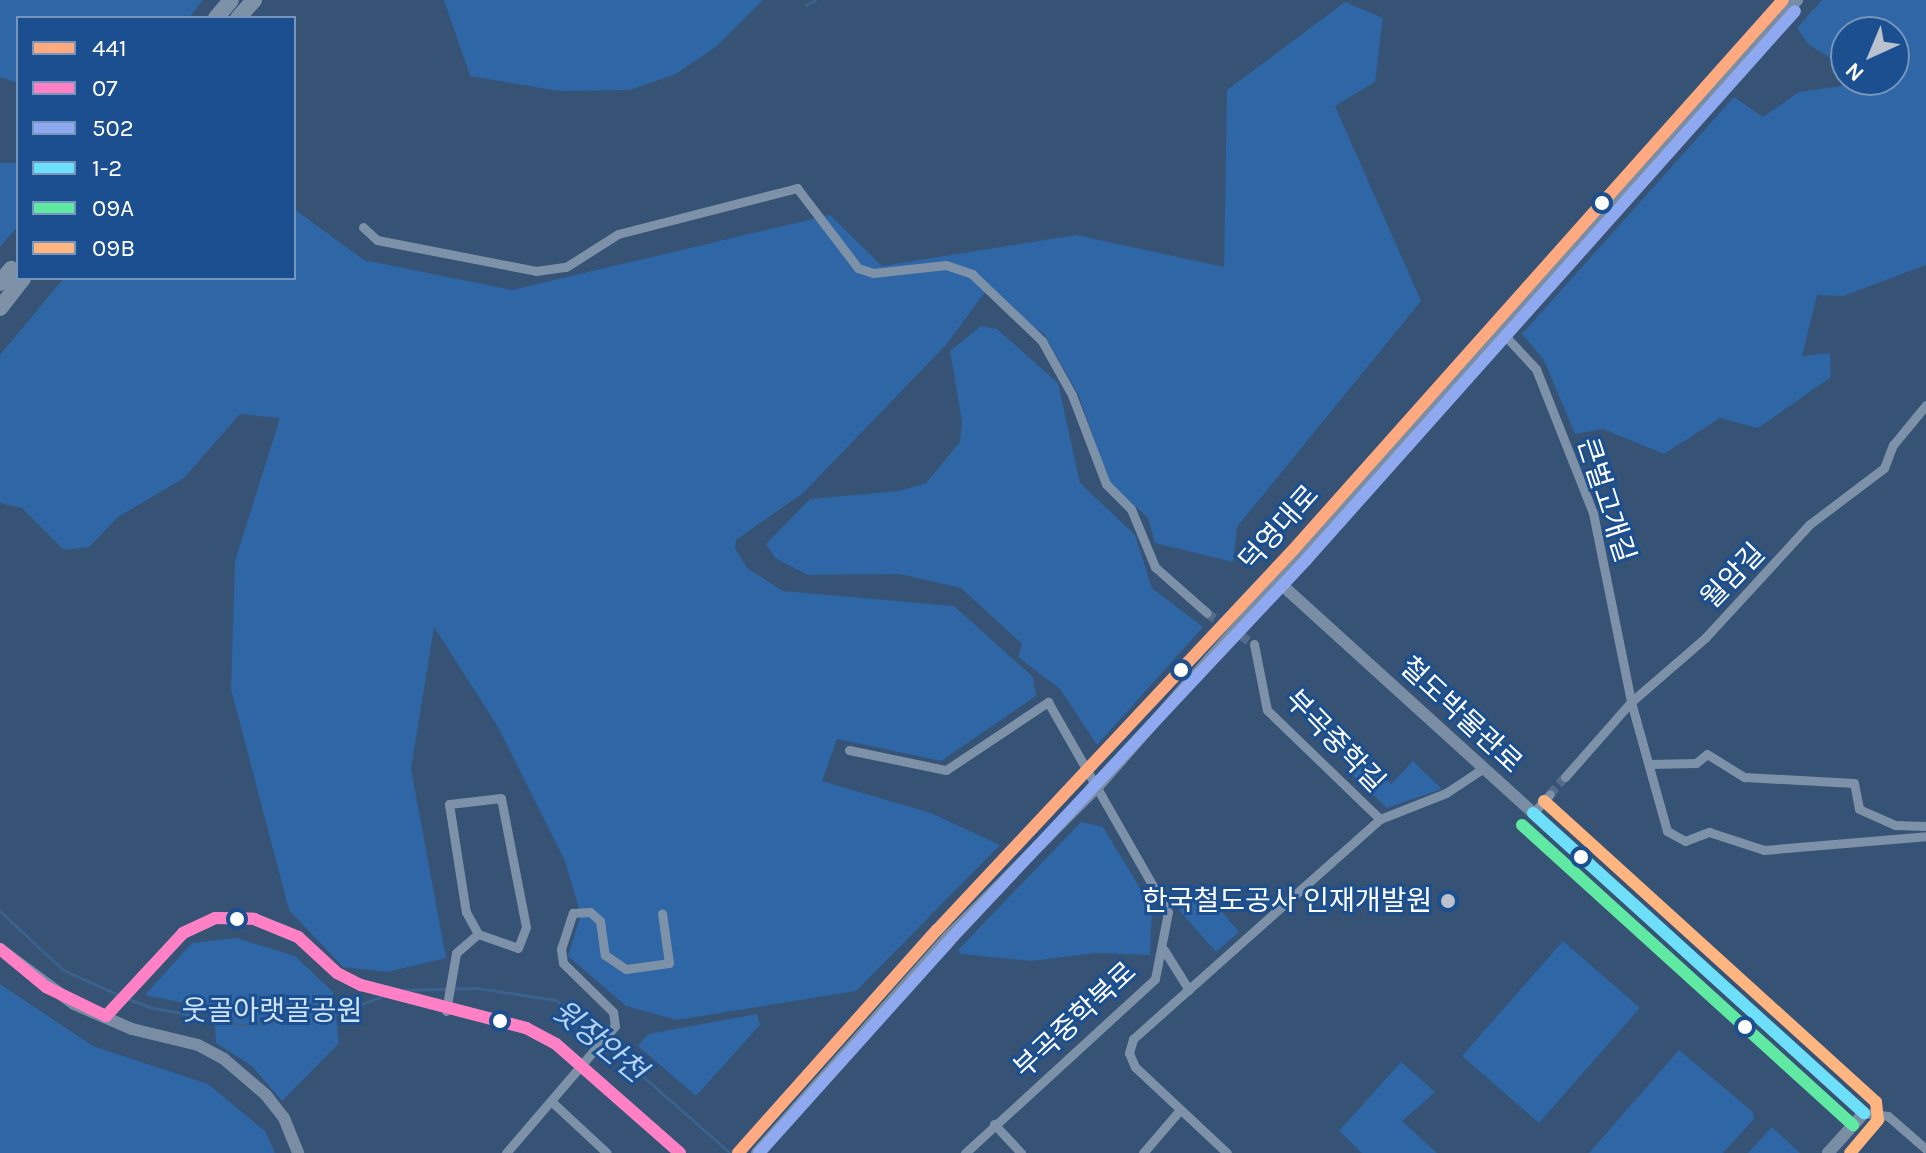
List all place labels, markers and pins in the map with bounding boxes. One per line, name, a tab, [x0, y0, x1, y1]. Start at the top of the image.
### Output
unlabelled marker	[1594, 195, 1610, 211]
unlabelled marker	[1173, 662, 1189, 678]
unlabelled marker	[1573, 849, 1589, 865]
place label: 한국철도공사 인재개발원	[1142, 884, 1432, 918]
marker: 한국철도공사 인재개발원	[1439, 892, 1457, 910]
unlabelled marker	[229, 911, 245, 927]
unlabelled marker	[492, 1013, 508, 1029]
unlabelled marker	[1737, 1019, 1753, 1035]

